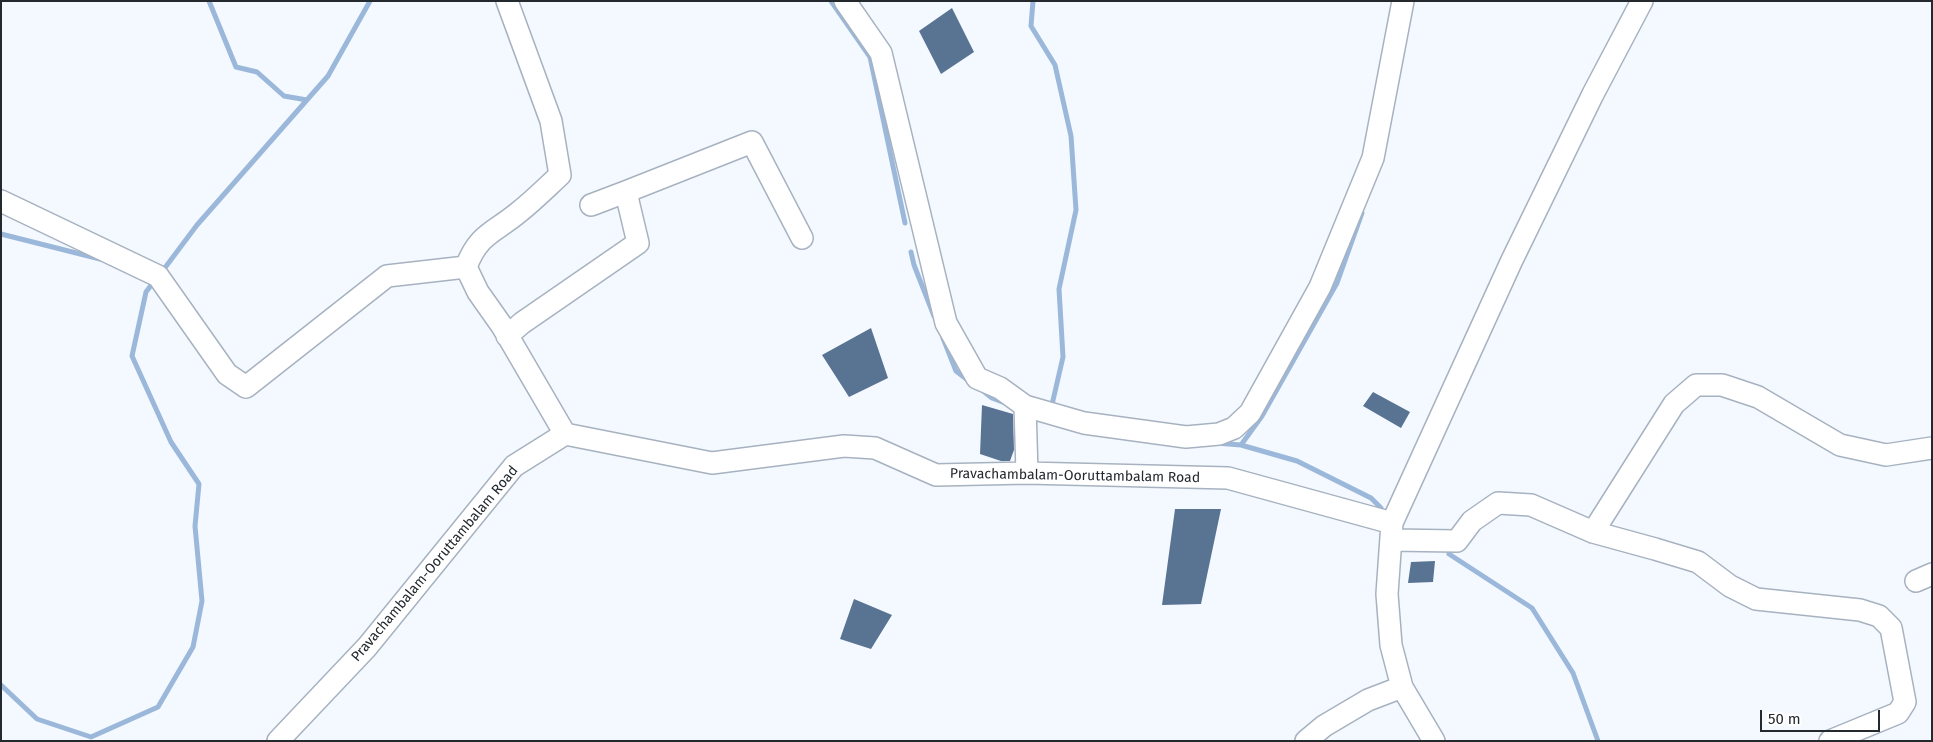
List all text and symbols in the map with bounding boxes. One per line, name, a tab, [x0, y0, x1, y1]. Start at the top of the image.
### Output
street label: Pravachambalam-Ooruttambalam Road	[348, 463, 522, 665]
street label: Pravachambalam-Ooruttambalam Road	[950, 465, 1200, 487]
scale bar	[1763, 700, 1883, 732]
text: 50 m	[1768, 710, 1801, 728]

